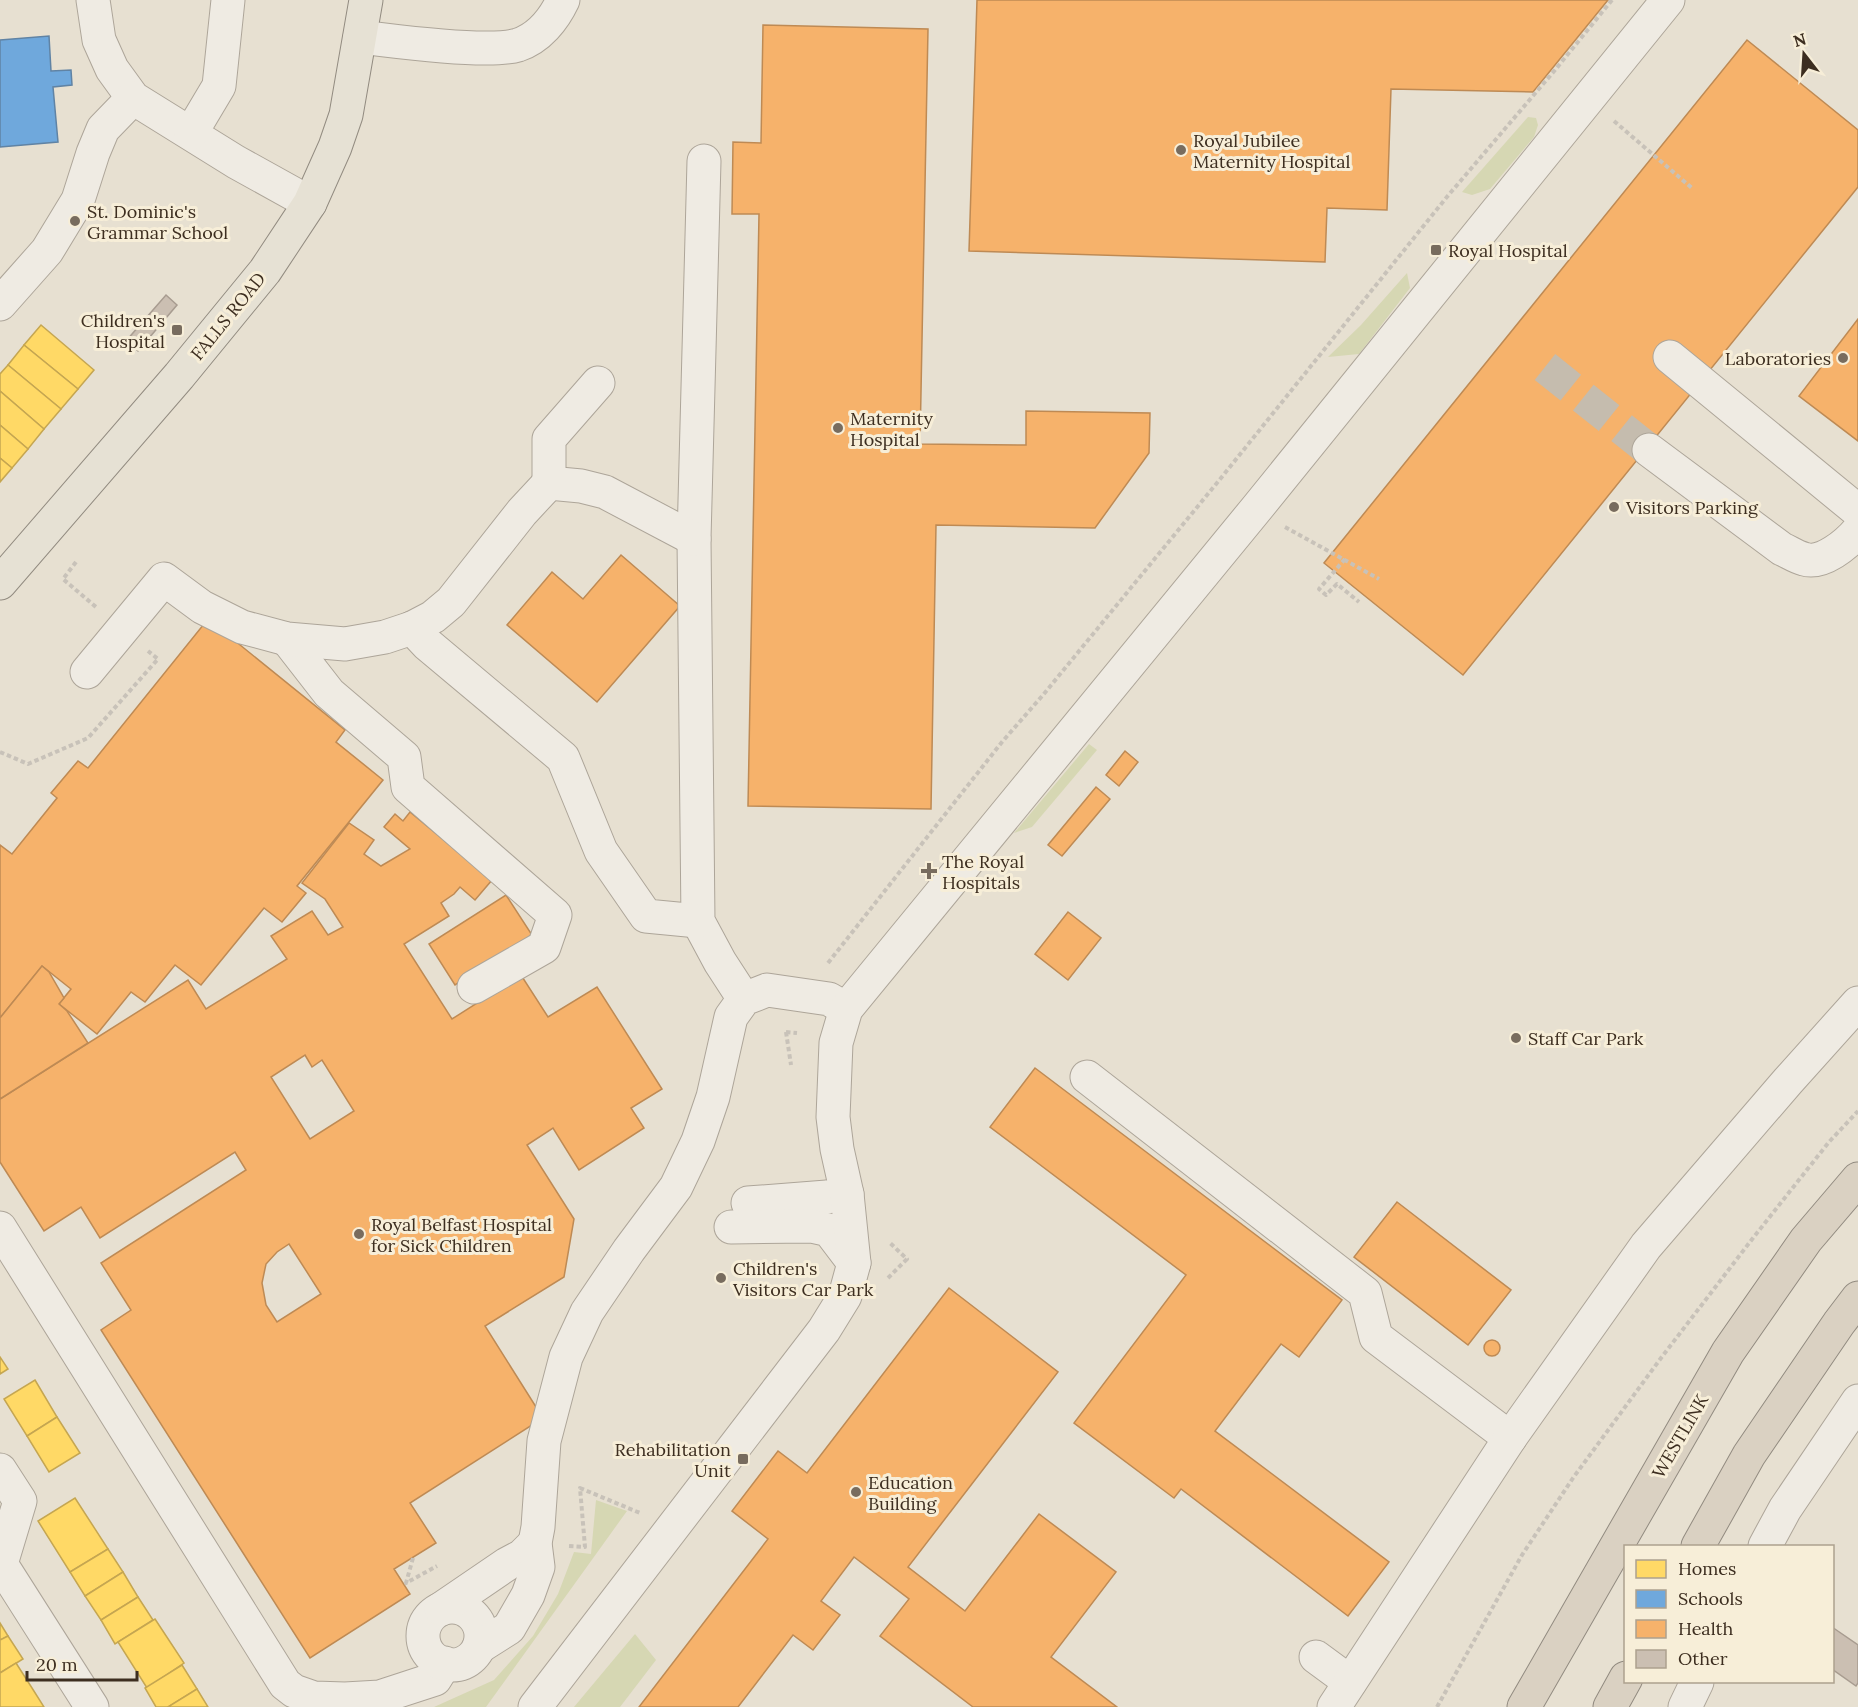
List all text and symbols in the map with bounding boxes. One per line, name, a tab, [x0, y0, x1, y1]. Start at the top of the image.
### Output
north arrow	[1774, 24, 1834, 84]
text: N	[1791, 28, 1808, 51]
place label: Royal Jubilee Maternity Hospital	[1193, 129, 1351, 173]
marker: Royal Jubilee Maternity Hospital	[1174, 143, 1188, 157]
place label: St. Dominic's Grammar School	[87, 200, 228, 244]
marker: St. Dominic's Grammar School	[68, 214, 82, 228]
place label: Royal Hospital	[1448, 239, 1568, 262]
marker: Royal Hospital	[1429, 243, 1443, 257]
street label: FALLS ROAD	[186, 267, 270, 365]
place label: Children's Hospital	[81, 309, 165, 353]
marker: Children's Hospital	[170, 323, 184, 337]
place label: Laboratories	[1725, 347, 1831, 370]
marker: Laboratories	[1836, 351, 1850, 365]
place label: Maternity Hospital	[850, 407, 933, 451]
marker: Maternity Hospital	[831, 421, 845, 435]
place label: Visitors Parking	[1625, 496, 1759, 519]
marker: Visitors Parking	[1607, 500, 1621, 514]
place label: The Royal Hospitals	[942, 850, 1024, 894]
marker: The Royal Hospitals	[920, 862, 938, 880]
place label: Staff Car Park	[1528, 1027, 1644, 1050]
marker: Staff Car Park	[1509, 1031, 1523, 1045]
place label: Royal Belfast Hospital for Sick Children	[371, 1213, 552, 1257]
marker: Royal Belfast Hospital for Sick Children	[352, 1227, 366, 1241]
place label: Children's Visitors Car Park	[732, 1257, 874, 1301]
marker: Children's Visitors Car Park	[714, 1271, 728, 1285]
street label: WESTLINK	[1647, 1389, 1714, 1482]
place label: Rehabilitation Unit	[615, 1438, 731, 1482]
marker: Rehabilitation Unit	[736, 1452, 750, 1466]
place label: Education Building	[868, 1471, 953, 1515]
marker: Education Building	[849, 1485, 863, 1499]
legend	[1624, 1545, 1834, 1683]
text: Homes	[1678, 1557, 1736, 1580]
text: Schools	[1678, 1587, 1743, 1610]
text: Health	[1678, 1617, 1734, 1640]
scale bar	[27, 1644, 136, 1682]
text: Other	[1678, 1647, 1728, 1670]
text: 20 m	[36, 1653, 78, 1676]

